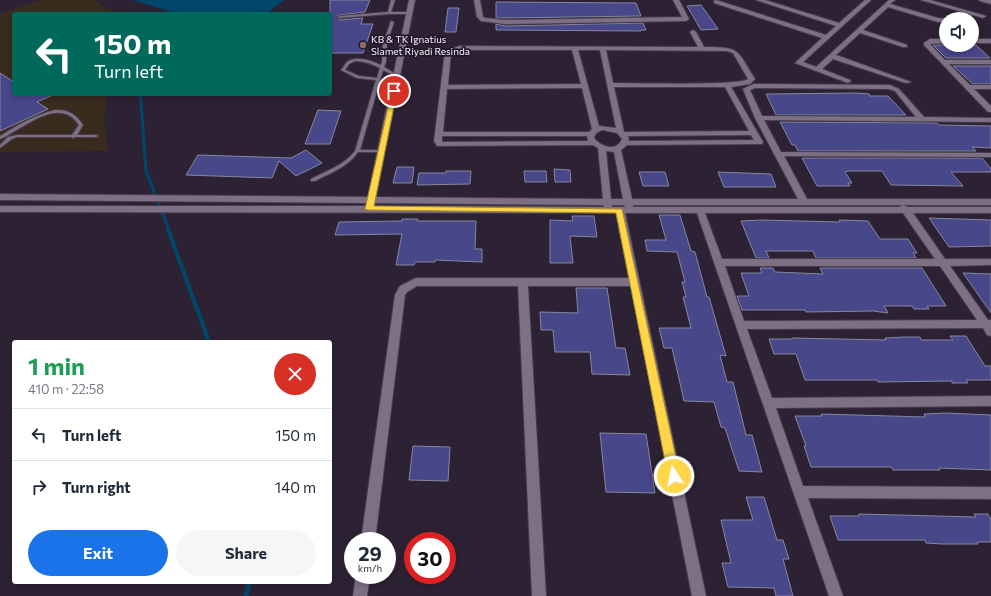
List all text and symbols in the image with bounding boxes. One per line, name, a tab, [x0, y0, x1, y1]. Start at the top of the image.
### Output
map controls	[939, 12, 979, 52]
button: sound	[939, 12, 979, 52]
text: 150 m	[94, 26, 171, 60]
icon: left	[28, 28, 80, 80]
place label: KB & TK Ignatius Slamet Riyadi Resinda	[371, 33, 470, 57]
marker: KB & TK Ignatius Slamet Riyadi Resinda	[358, 40, 368, 50]
text: Turn left	[94, 60, 163, 82]
pin	[377, 74, 411, 108]
icon: arrive	[383, 80, 405, 102]
text: 1 min	[28, 351, 85, 380]
button: close	[274, 353, 316, 395]
text: 410 m · 22:58	[28, 381, 104, 397]
icon: left	[28, 424, 50, 446]
text: Turn left	[62, 426, 121, 444]
text: 150 m	[275, 426, 316, 444]
position arrow	[653, 455, 695, 497]
icon: right	[28, 476, 50, 498]
text: Turn right	[62, 478, 131, 496]
text: 140 m	[275, 478, 316, 496]
button: Exit	[28, 530, 168, 576]
button: Share	[176, 530, 316, 576]
speed limit sign: 30	[404, 532, 456, 584]
text: 29	[358, 541, 382, 565]
text: km/h	[358, 562, 382, 574]

